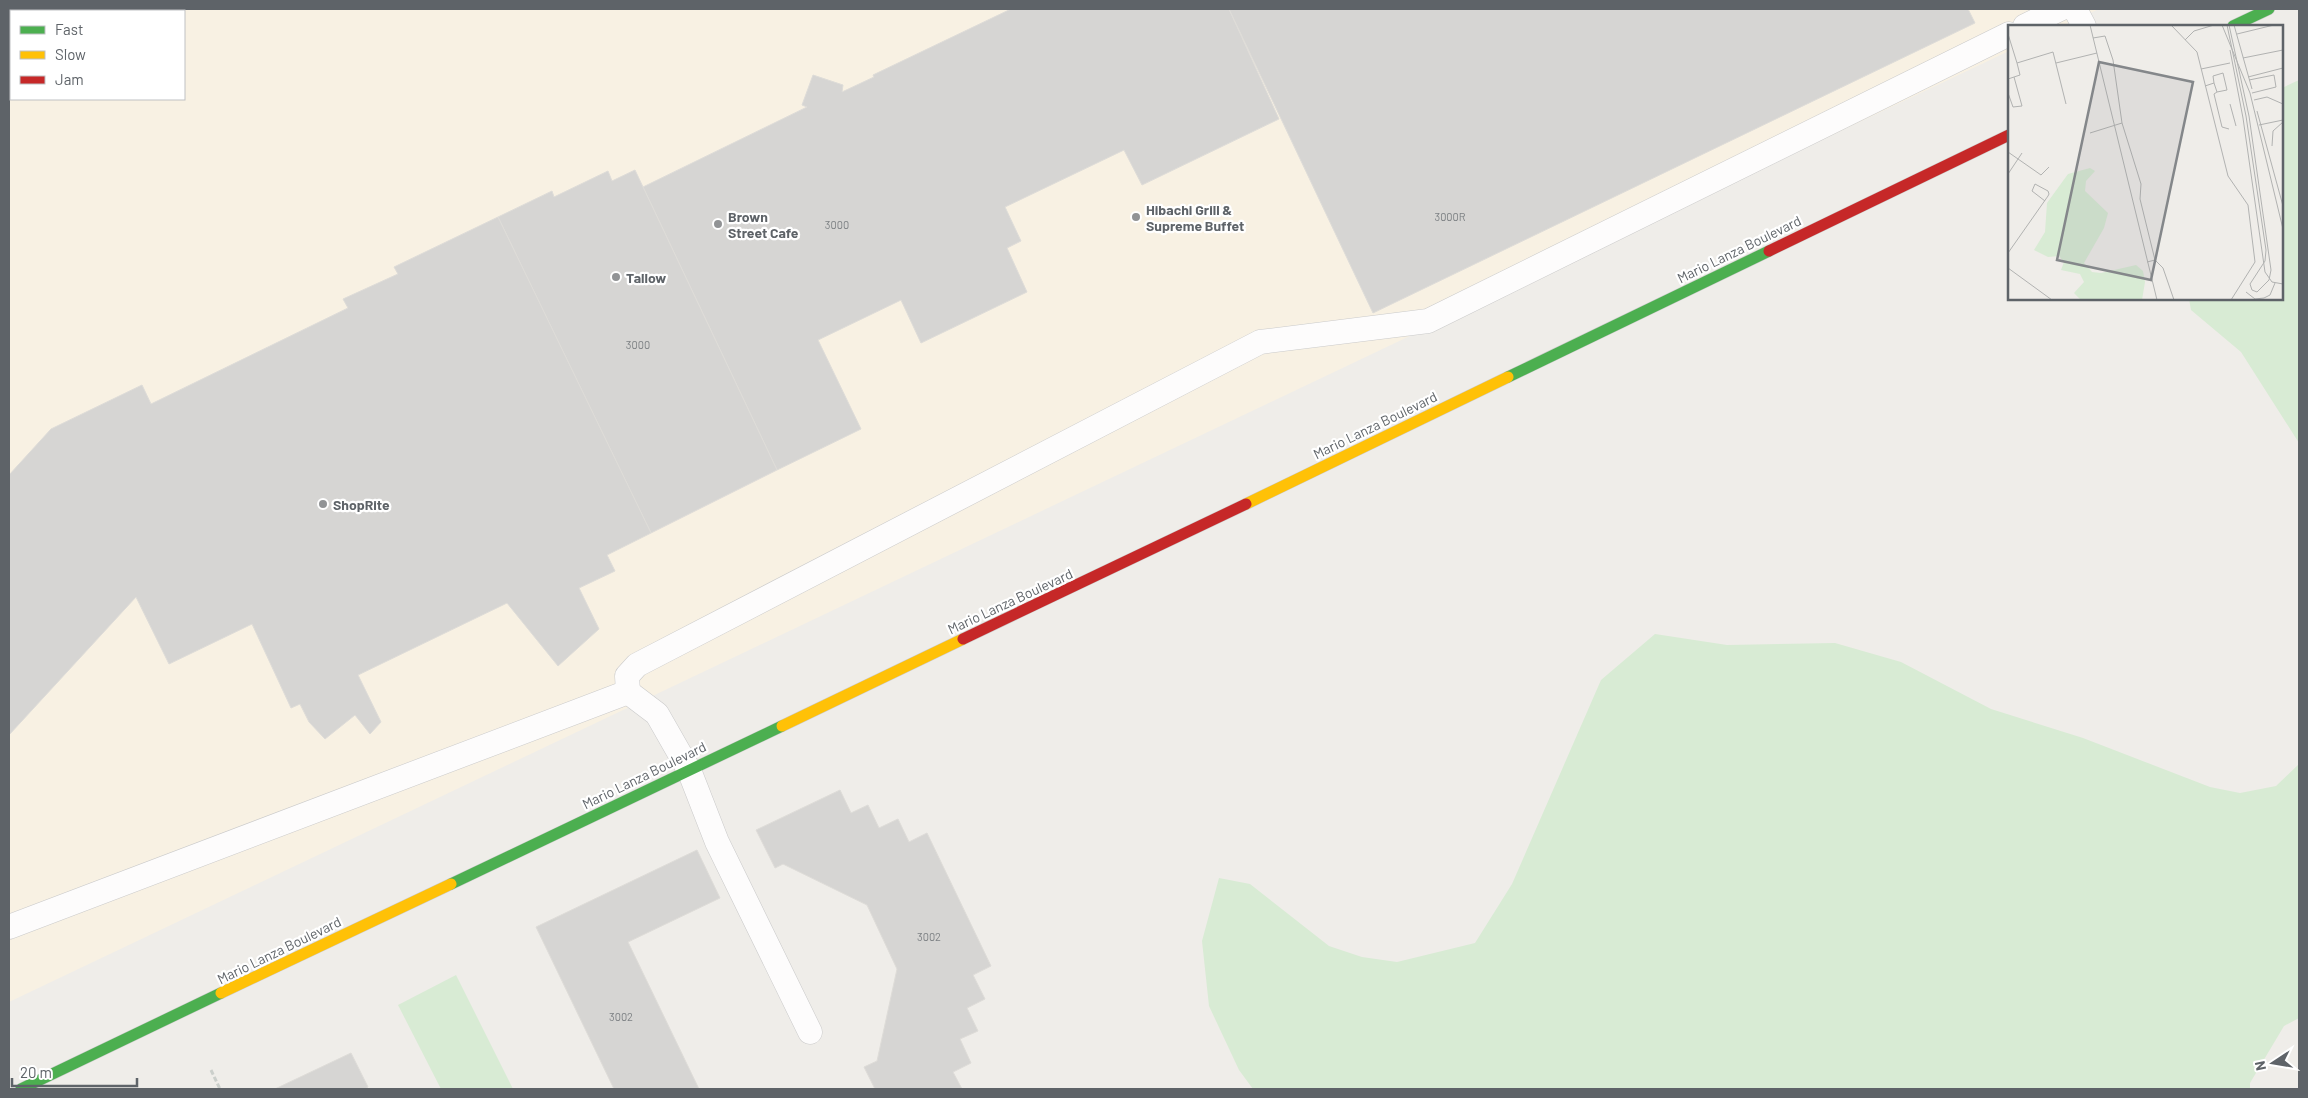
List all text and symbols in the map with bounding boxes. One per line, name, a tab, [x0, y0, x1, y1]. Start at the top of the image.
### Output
legend	[10, 10, 185, 100]
text: Fast	[55, 20, 83, 38]
inset map	[2008, 25, 2283, 300]
text: Slow	[55, 45, 86, 63]
text: Jam	[55, 70, 84, 88]
place label: Hibachi Grill & Supreme Buffet	[1146, 201, 1244, 234]
place label: Brown Street Cafe	[728, 208, 799, 241]
house number: 3000R	[1434, 210, 1466, 223]
marker: Hibachi Grill & Supreme Buffet	[1130, 211, 1142, 223]
street label: Mario Lanza Boulevard	[1674, 212, 1804, 286]
marker: Brown Street Cafe	[712, 218, 724, 230]
house number: 3000	[825, 218, 849, 231]
place label: Tallow	[626, 269, 666, 286]
marker: Tallow	[610, 271, 622, 283]
house number: 3000	[626, 338, 650, 351]
street label: Mario Lanza Boulevard	[1310, 388, 1440, 462]
place label: ShopRite	[333, 496, 390, 513]
marker: ShopRite	[317, 498, 329, 510]
street label: Mario Lanza Boulevard	[945, 565, 1075, 637]
street label: Mario Lanza Boulevard	[579, 738, 709, 812]
street label: Mario Lanza Boulevard	[214, 913, 344, 987]
house number: 3002	[917, 930, 941, 943]
house number: 3002	[609, 1010, 633, 1023]
north arrow	[2248, 1038, 2298, 1088]
scale bar	[12, 1056, 138, 1088]
text: N	[2251, 1059, 2269, 1072]
text: 20 m	[20, 1063, 52, 1081]

